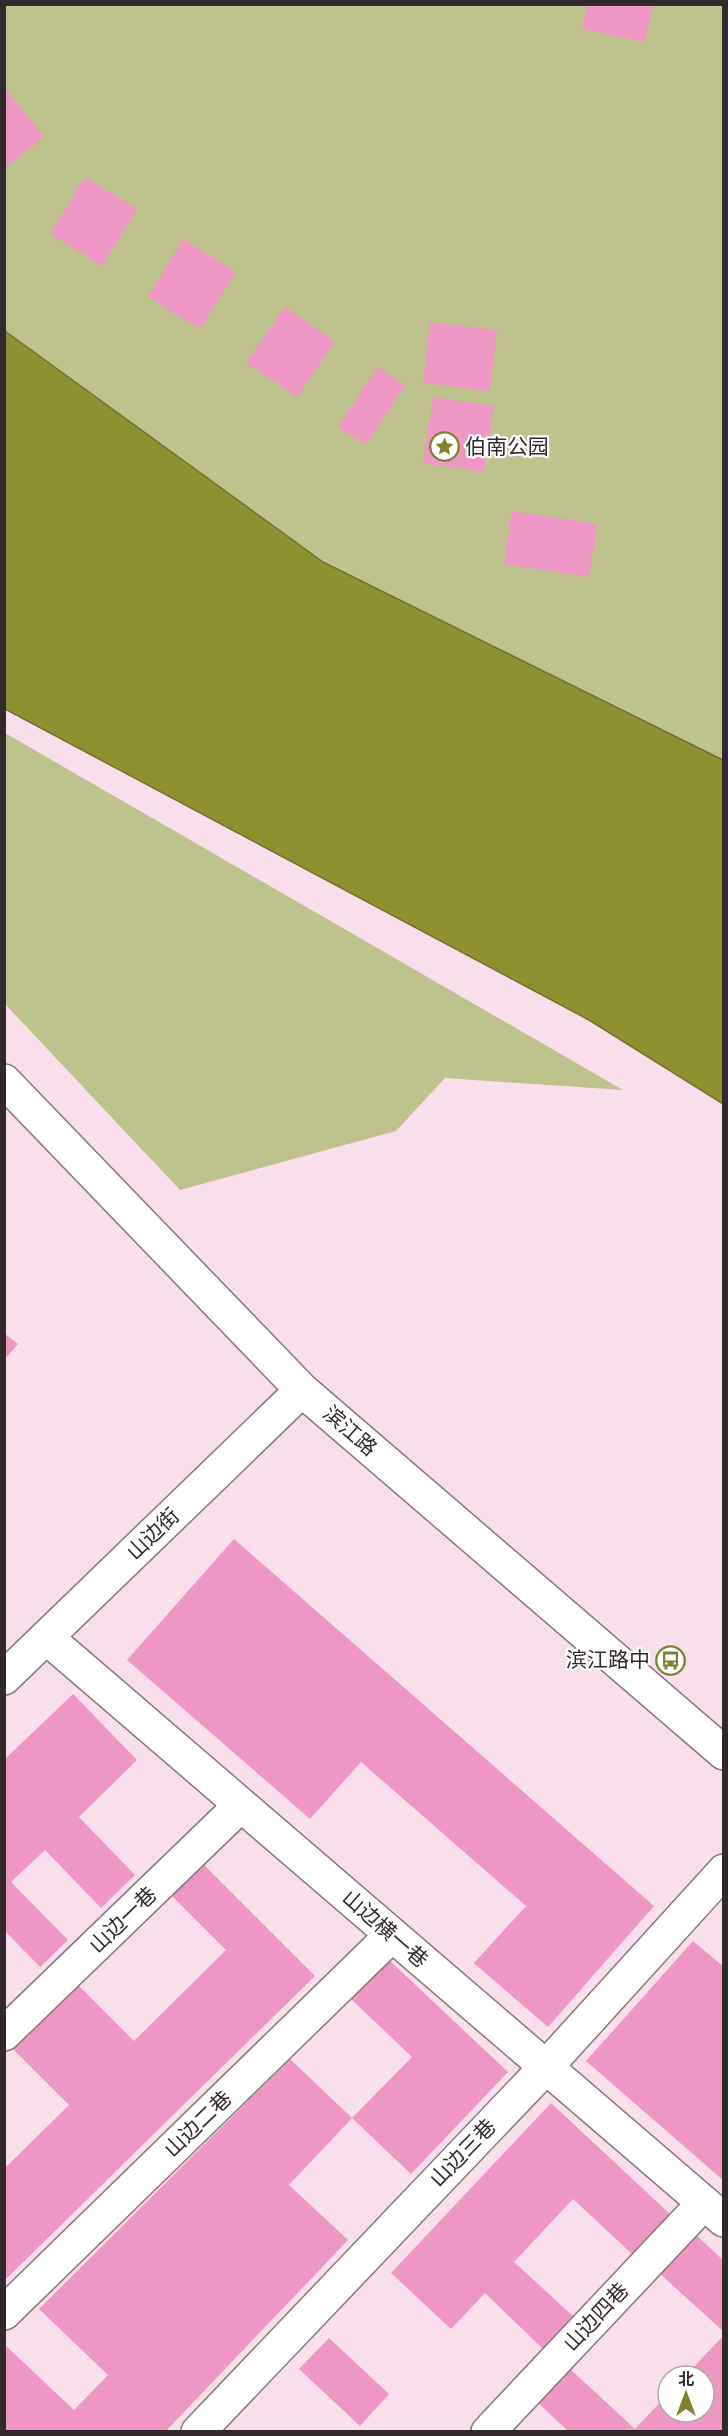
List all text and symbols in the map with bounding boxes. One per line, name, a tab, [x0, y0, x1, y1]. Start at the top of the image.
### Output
place icon: 伯南公园	[428, 431, 460, 463]
place label: 伯南公园	[465, 433, 549, 461]
street label: 滨江路	[317, 1400, 383, 1462]
street label: 山边街	[121, 1502, 185, 1566]
bus stop icon: 滨江路中	[655, 1644, 687, 1676]
place label: 滨江路中	[566, 1646, 650, 1674]
street label: 山边一巷	[83, 1881, 163, 1959]
street label: 山边横一巷	[336, 1884, 434, 1974]
street label: 山边二巷	[158, 2085, 238, 2163]
street label: 山边三巷	[424, 2113, 502, 2193]
street label: 山边四巷	[557, 2277, 635, 2357]
north arrow	[656, 2364, 716, 2424]
text: 北	[678, 2369, 694, 2391]

